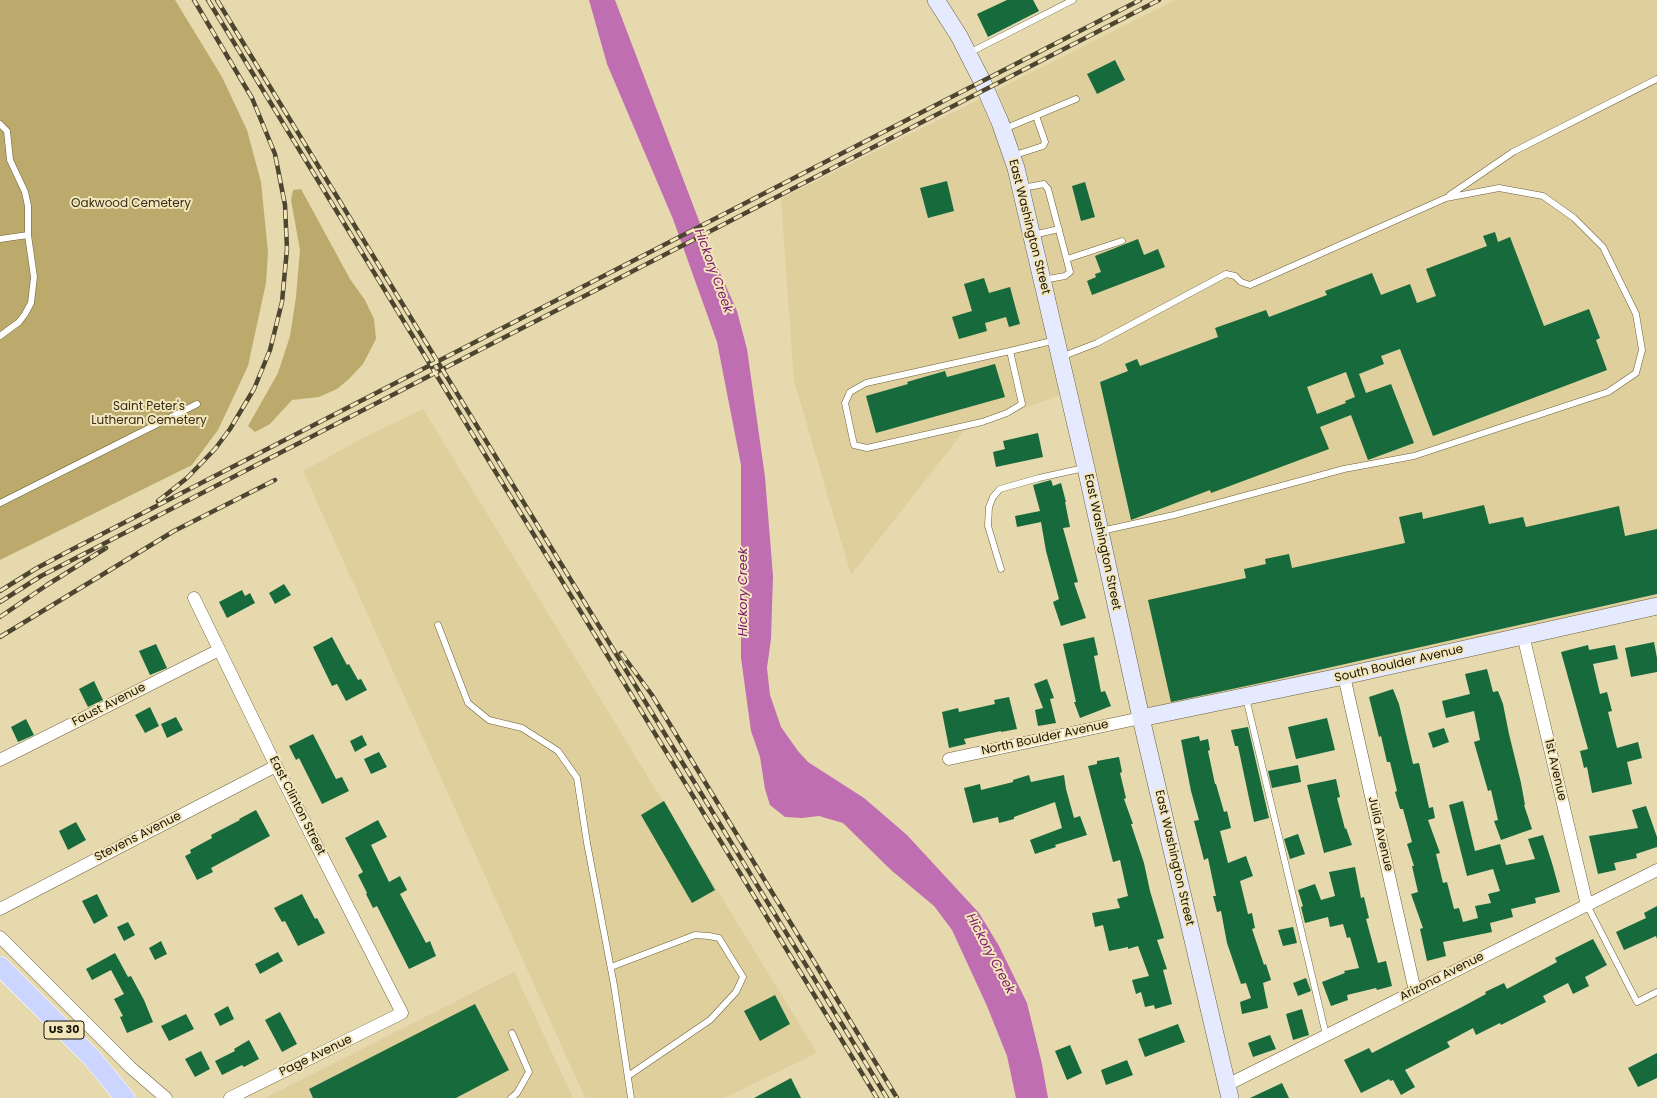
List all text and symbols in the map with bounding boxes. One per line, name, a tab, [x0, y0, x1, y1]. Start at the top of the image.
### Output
street label: East Washington Street	[1005, 158, 1053, 296]
park label: Oakwood Cemetery	[71, 197, 191, 211]
water label: Hickory Creek	[690, 227, 736, 315]
park label: Saint Peter's Lutheran Cemetery	[91, 400, 207, 428]
street label: East Washington Street	[1081, 473, 1123, 611]
water label: Hickory Creek	[736, 548, 752, 636]
street label: South Boulder Avenue	[1333, 642, 1465, 686]
street label: Faust Avenue	[70, 680, 148, 730]
street label: North Boulder Avenue	[980, 717, 1110, 759]
street label: 1st Avenue	[1541, 738, 1569, 802]
street label: East Clinton Street	[266, 754, 328, 858]
street label: East Washington Street	[1151, 789, 1197, 927]
street label: Julia Avenue	[1364, 795, 1396, 873]
street label: Stevens Avenue	[92, 809, 184, 865]
water label: Hickory Creek	[962, 911, 1018, 997]
street label: Arizona Avenue	[1397, 950, 1487, 1004]
road number: US 30	[44, 1021, 84, 1039]
street label: Page Avenue	[277, 1032, 355, 1080]

